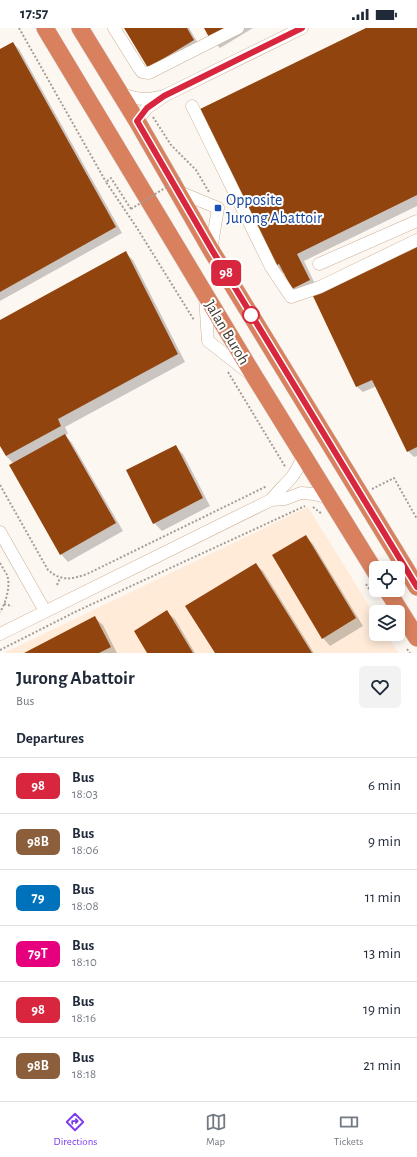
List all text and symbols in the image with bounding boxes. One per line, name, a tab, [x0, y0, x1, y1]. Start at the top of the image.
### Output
text: 17:57	[20, 6, 48, 21]
place label: Opposite Jurong Abattoir	[226, 192, 323, 226]
marker: Opposite Jurong Abattoir	[213, 203, 223, 213]
line badge: 98	[208, 260, 244, 286]
text: 98	[219, 266, 233, 280]
street label: Jalan Buroh	[202, 298, 253, 368]
unlabelled marker	[242, 306, 260, 324]
map controls	[369, 561, 405, 641]
button: locate	[369, 561, 405, 597]
button: layers	[369, 605, 405, 641]
button: heart	[359, 666, 401, 708]
text: Jurong Abattoir	[16, 669, 135, 688]
text: Bus	[16, 695, 34, 708]
text: Departures	[16, 731, 84, 746]
text: Bus	[72, 770, 94, 785]
text: 6 min	[368, 778, 401, 793]
text: 98	[31, 779, 45, 793]
text: 18:03	[72, 788, 98, 801]
text: Bus	[72, 826, 94, 841]
text: 9 min	[368, 834, 401, 849]
text: 98B	[27, 835, 49, 849]
text: 18:06	[72, 844, 99, 857]
text: Bus	[72, 882, 94, 897]
text: 11 min	[365, 890, 401, 905]
text: 79	[32, 891, 44, 905]
text: 18:08	[72, 900, 99, 913]
text: Bus	[72, 938, 94, 953]
text: 13 min	[364, 946, 401, 961]
text: 79T	[28, 947, 48, 961]
text: 18:10	[72, 956, 97, 969]
text: Bus	[72, 994, 94, 1009]
text: 19 min	[363, 1002, 401, 1017]
text: 98	[31, 1003, 45, 1017]
text: 18:16	[72, 1012, 96, 1025]
text: Bus	[72, 1050, 94, 1065]
text: 21 min	[363, 1058, 401, 1073]
text: 98B	[27, 1059, 49, 1073]
text: 18:18	[72, 1068, 96, 1081]
tab: Directions	[54, 1111, 97, 1148]
tab: Map	[205, 1111, 227, 1148]
tab: Tickets	[334, 1111, 363, 1148]

